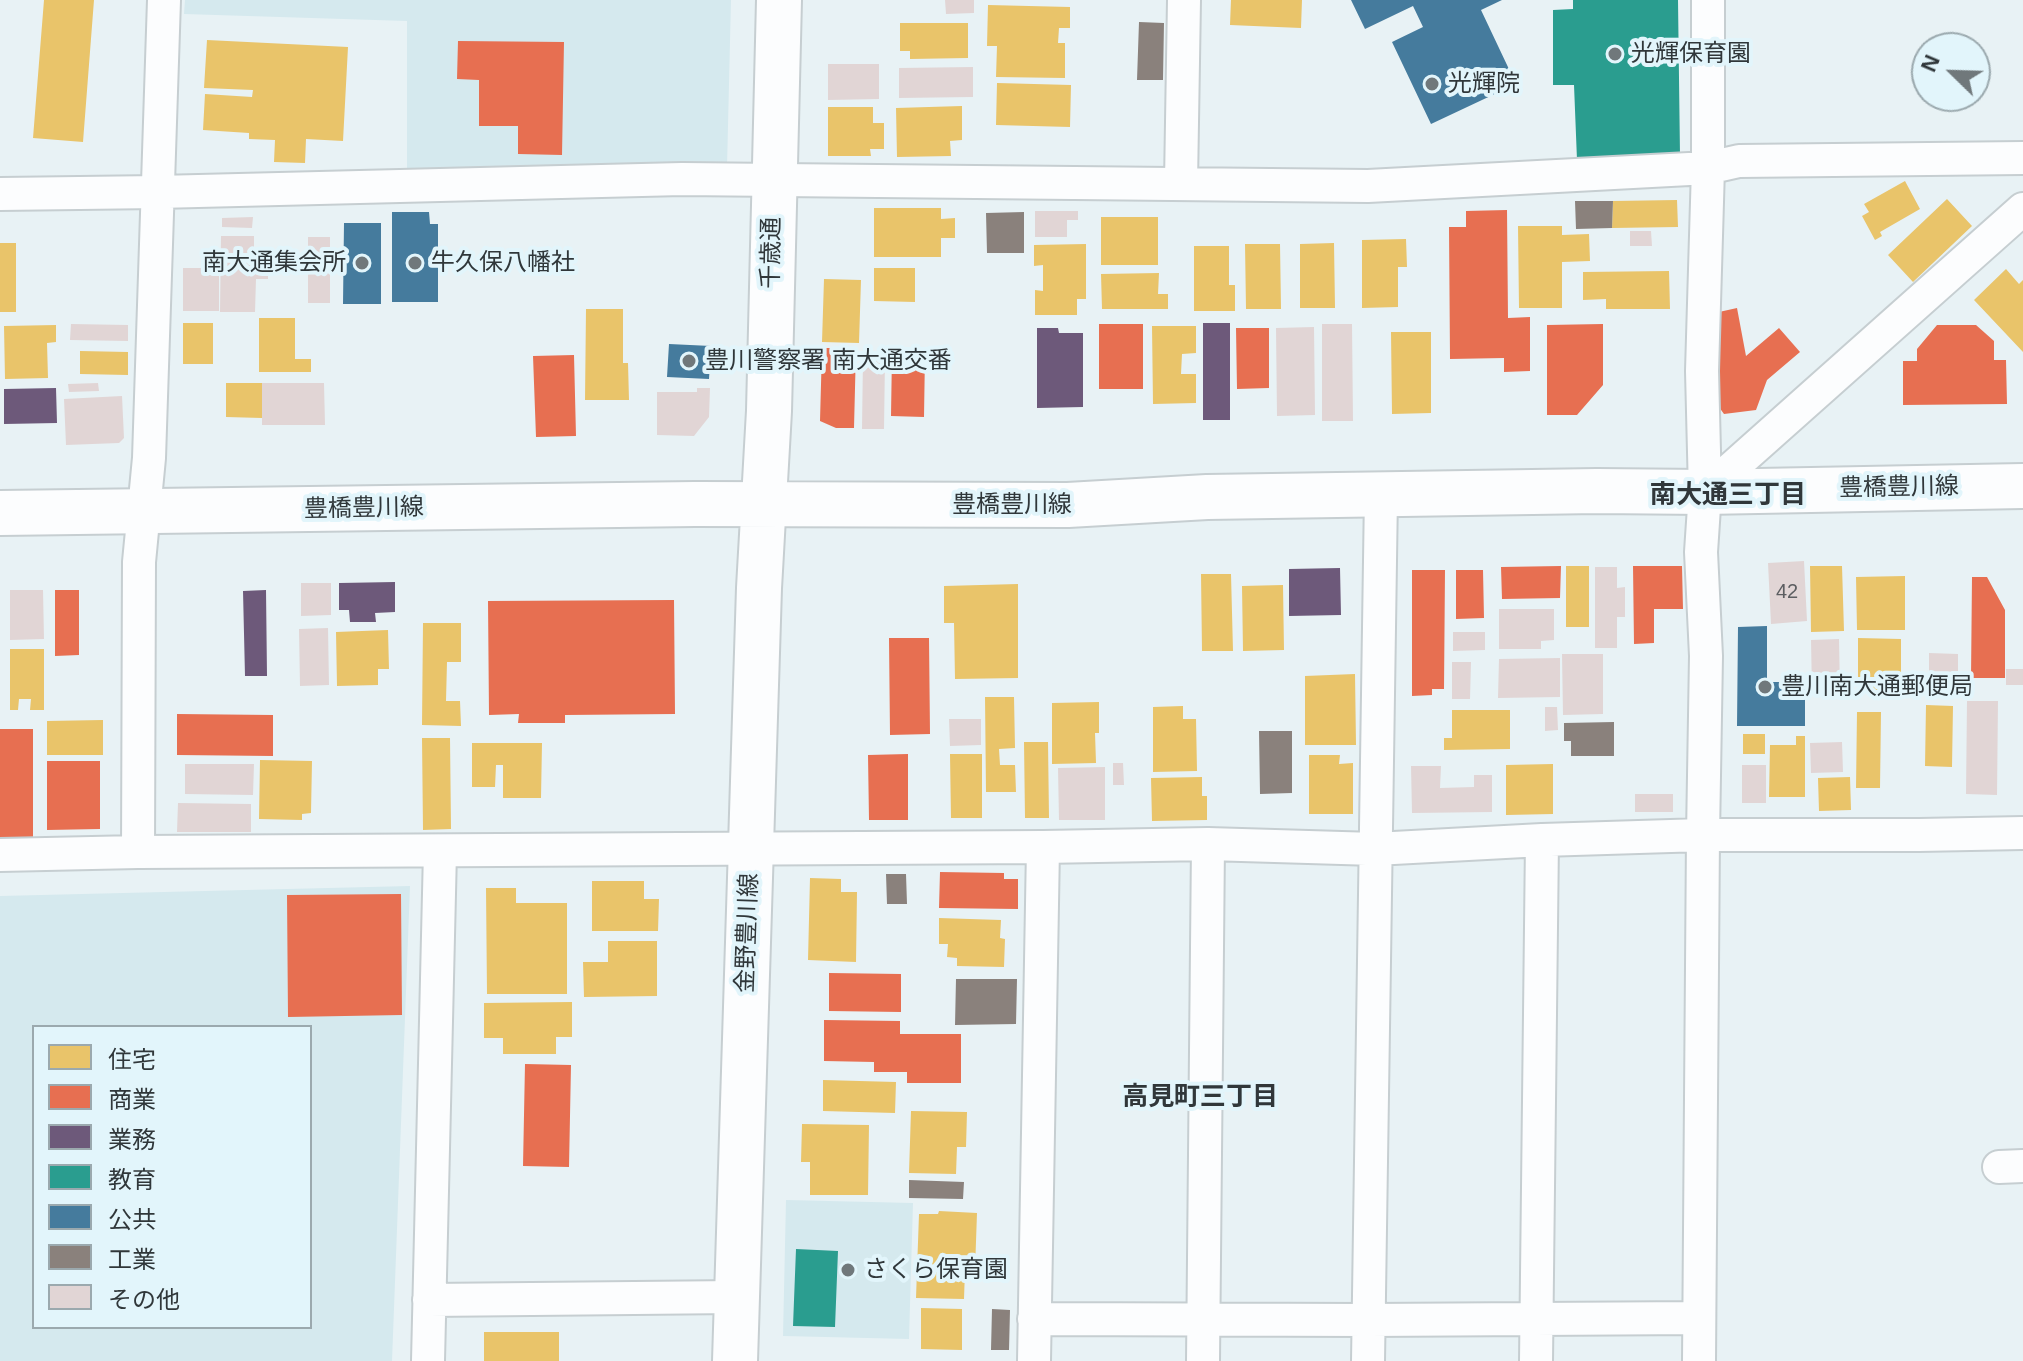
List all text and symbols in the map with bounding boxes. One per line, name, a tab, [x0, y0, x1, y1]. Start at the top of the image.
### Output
north arrow	[1911, 32, 1991, 112]
place label: 光輝保育園	[1631, 40, 1751, 68]
marker: 光輝保育園	[1606, 45, 1624, 63]
text: N	[1916, 51, 1945, 75]
place label: 光輝院	[1448, 70, 1520, 98]
marker: 光輝院	[1423, 75, 1441, 93]
street label: 千歳通	[757, 217, 787, 289]
place label: 南大通集会所	[202, 249, 346, 277]
place label: 牛久保八幡社	[431, 249, 575, 277]
marker: 南大通集会所	[353, 254, 371, 272]
marker: 牛久保八幡社	[406, 254, 424, 272]
place label: 豊川警察署 南大通交番	[705, 347, 952, 375]
marker: 豊川警察署 南大通交番	[680, 352, 698, 370]
street label: 豊橋豊川線	[1839, 473, 1959, 503]
district label: 南大通三丁目	[1650, 480, 1806, 512]
street label: 豊橋豊川線	[952, 491, 1072, 519]
street label: 豊橋豊川線	[304, 494, 424, 524]
house number: 42	[1776, 580, 1798, 604]
place label: 豊川南大通郵便局	[1781, 673, 1973, 701]
marker: 豊川南大通郵便局	[1756, 678, 1774, 696]
street label: 金野豊川線	[732, 873, 764, 993]
legend	[32, 1025, 312, 1329]
text: 住宅	[108, 1046, 156, 1073]
district label: 高見町三丁目	[1122, 1082, 1278, 1114]
text: 商業	[108, 1086, 156, 1113]
text: 業務	[108, 1126, 156, 1153]
text: 教育	[108, 1166, 156, 1193]
text: 公共	[108, 1206, 156, 1233]
text: 工業	[108, 1246, 156, 1273]
place label: さくら保育園	[864, 1256, 1008, 1284]
marker: さくら保育園	[839, 1261, 857, 1279]
text: その他	[108, 1286, 180, 1313]

